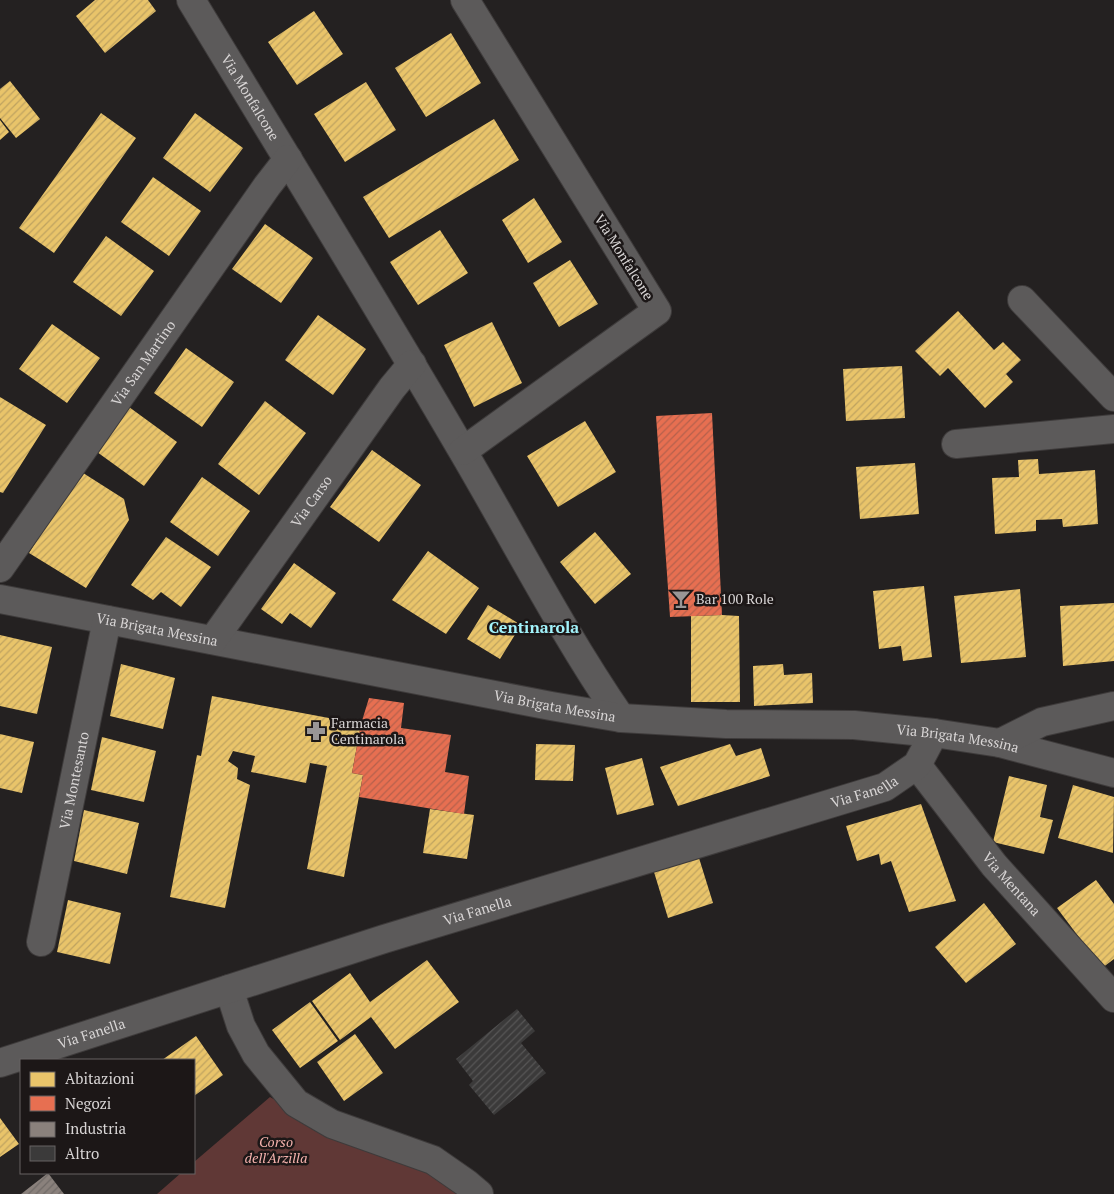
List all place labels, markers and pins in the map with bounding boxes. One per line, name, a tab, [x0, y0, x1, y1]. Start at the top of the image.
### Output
bar icon: Bar 100 Role	[670, 588, 692, 610]
place label: Bar 100 Role	[696, 589, 774, 608]
place label: Farmacia Centinarola	[331, 713, 404, 748]
pharmacy icon: Farmacia Centinarola	[305, 720, 327, 742]

